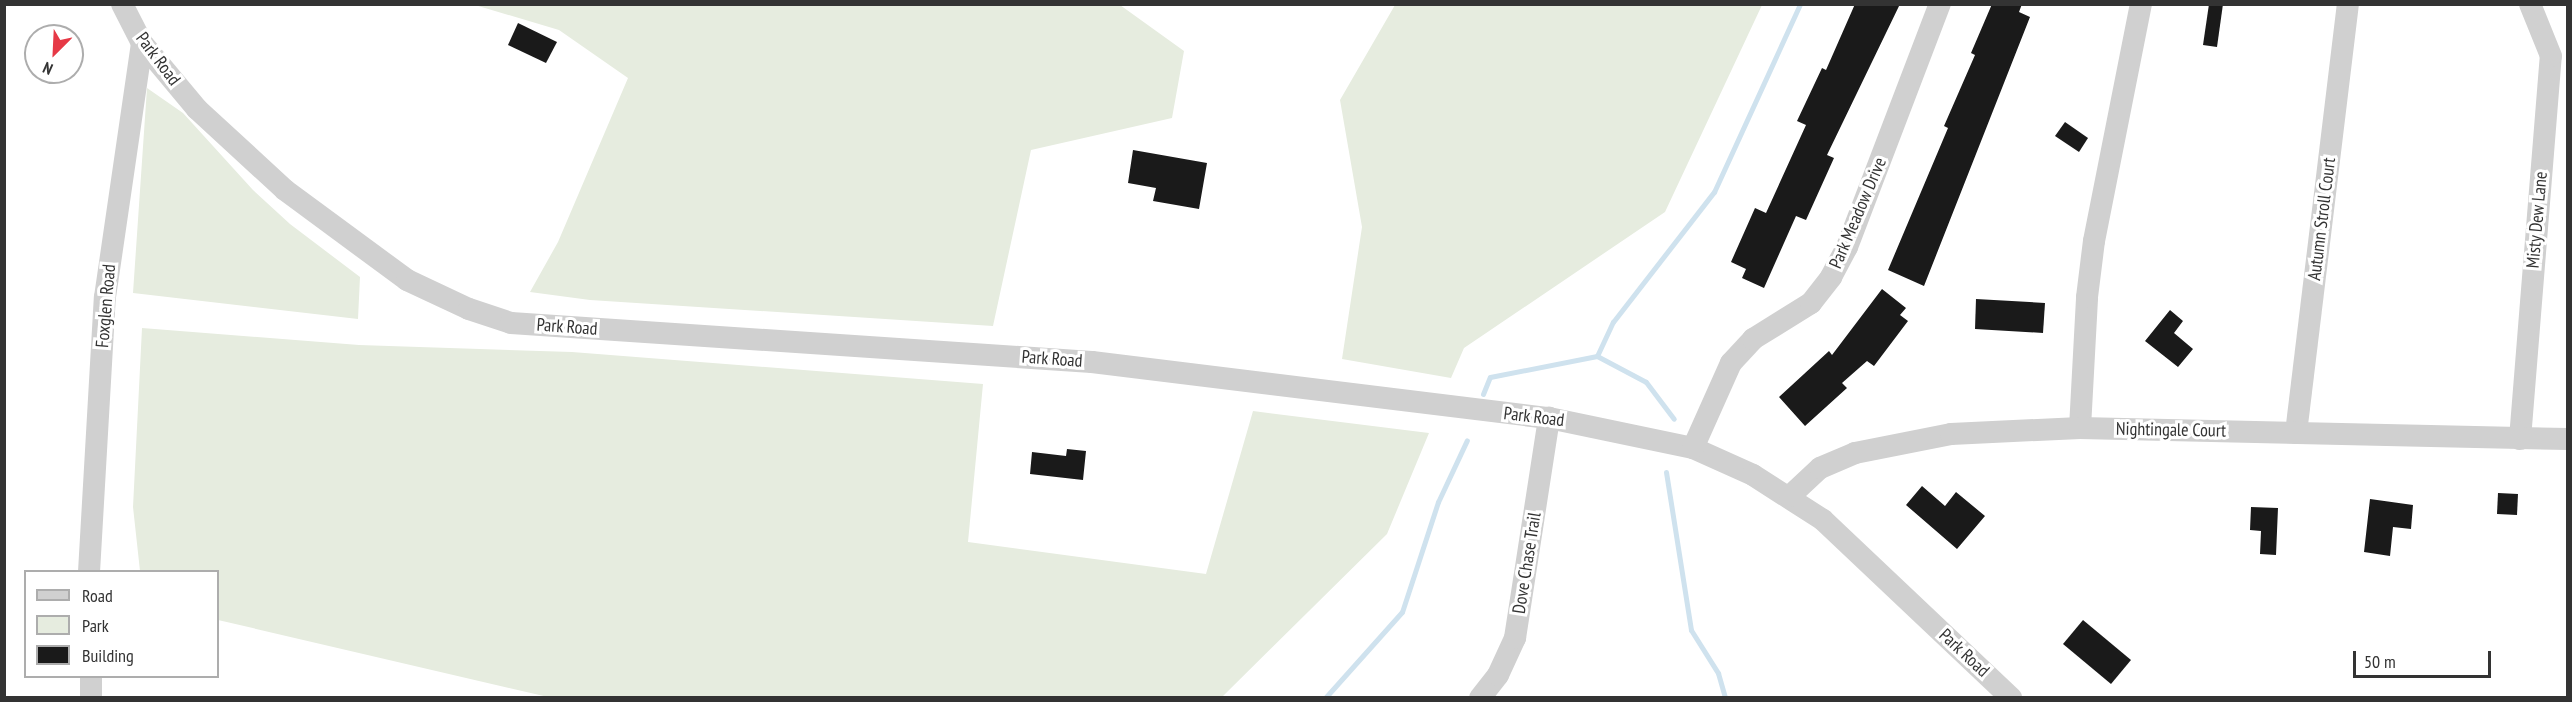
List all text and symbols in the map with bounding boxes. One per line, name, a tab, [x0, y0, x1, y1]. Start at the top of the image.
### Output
north arrow	[24, 24, 84, 84]
street label: Park Road	[131, 28, 185, 90]
text: N	[39, 58, 56, 80]
street label: Park Meadow Drive	[1825, 154, 1891, 272]
street label: Autumn Stroll Court	[2304, 156, 2340, 282]
street label: Misty Dew Lane	[2522, 170, 2552, 270]
street label: Foxglen Road	[92, 263, 120, 349]
street label: Park Road	[536, 314, 598, 340]
street label: Park Road	[1021, 346, 1083, 372]
street label: Park Road	[1502, 403, 1566, 431]
street label: Nightingale Court	[2116, 418, 2226, 442]
street label: Dove Chase Trail	[1508, 511, 1546, 615]
legend	[24, 570, 219, 678]
text: Road	[82, 584, 113, 607]
text: Park	[82, 614, 109, 637]
street label: Park Road	[1934, 624, 1994, 682]
scale bar	[2356, 639, 2494, 677]
text: Building	[82, 644, 134, 667]
text: 50 m	[2364, 650, 2396, 673]

